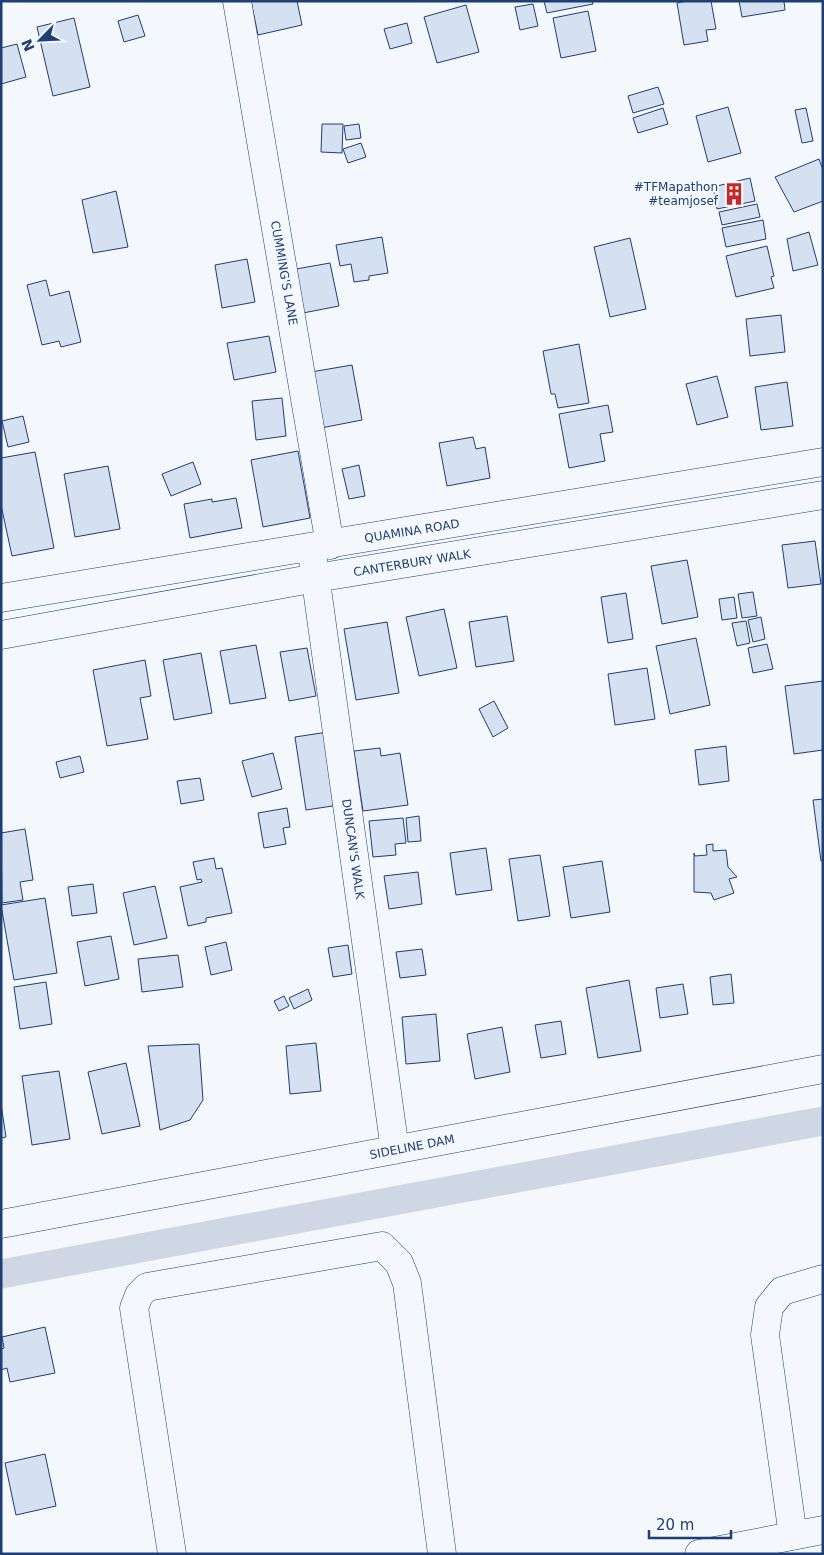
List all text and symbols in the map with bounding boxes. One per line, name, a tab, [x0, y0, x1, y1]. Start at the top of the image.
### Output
north arrow	[15, 15, 65, 65]
text: N	[18, 37, 38, 54]
place label: #TFMapathon #teamjosef	[634, 180, 719, 208]
building icon: #TFMapathon #teamjosef	[721, 181, 747, 207]
street label: CUMMING'S LANE	[268, 220, 300, 326]
street label: QUAMINA ROAD	[363, 517, 461, 545]
street label: CANTERBURY WALK	[352, 547, 473, 579]
street label: DUNCAN'S WALK	[339, 798, 367, 901]
street label: SIDELINE DAM	[368, 1132, 456, 1162]
scale bar	[649, 1508, 732, 1540]
text: 20 m	[656, 1516, 694, 1534]

